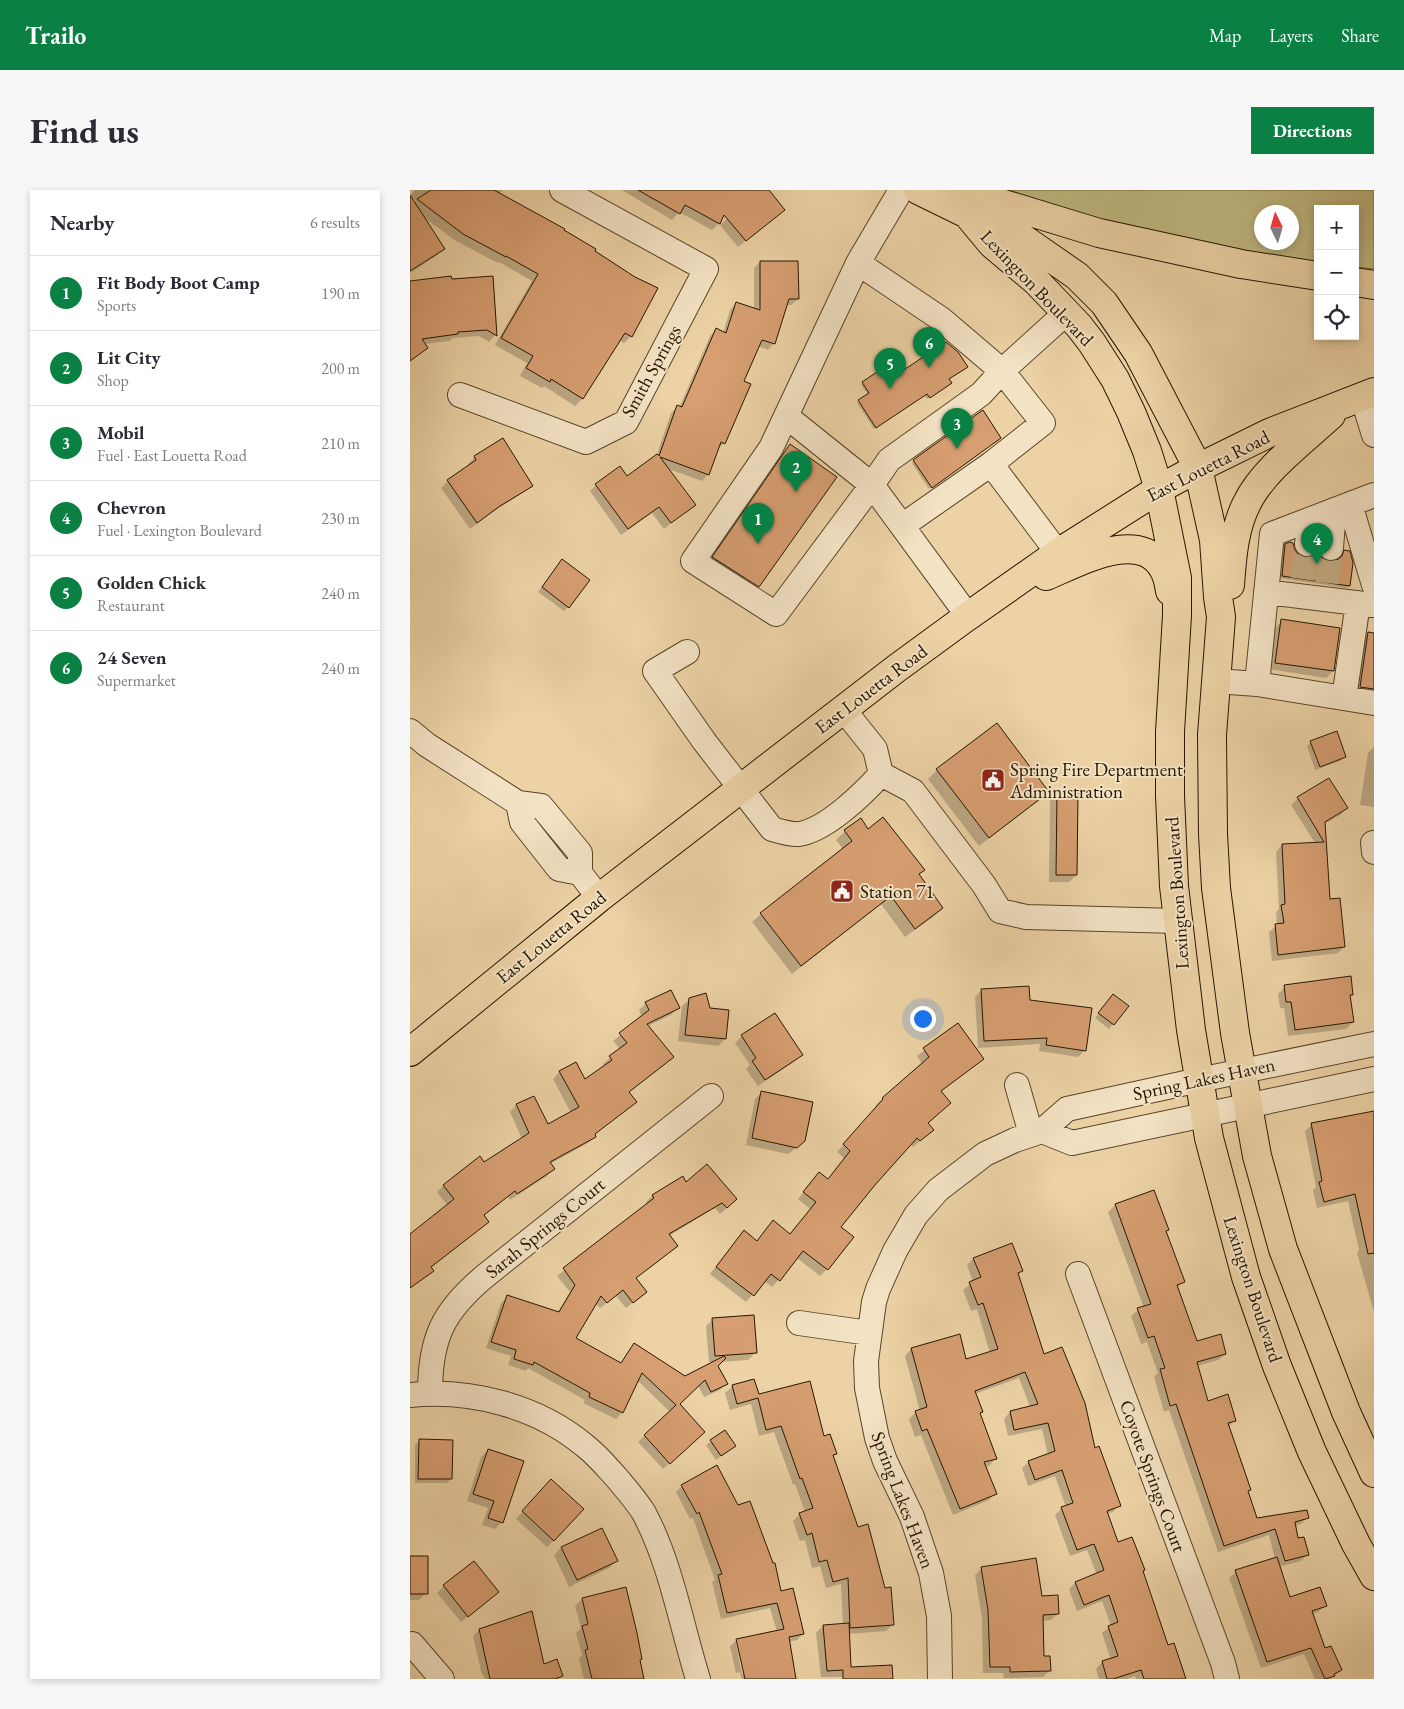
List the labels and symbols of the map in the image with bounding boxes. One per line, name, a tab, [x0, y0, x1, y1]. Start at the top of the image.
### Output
north arrow	[1254, 205, 1299, 250]
street label: Lexington Boulevard	[975, 224, 1099, 352]
street label: Smith Springs	[615, 320, 687, 422]
pin: 6	[913, 327, 945, 368]
pin: 5	[874, 348, 906, 389]
pin: 3	[941, 408, 973, 449]
street label: East Louetta Road	[1142, 424, 1274, 508]
pin: 2	[780, 451, 812, 492]
pin: 1	[742, 503, 774, 544]
pin: 4	[1301, 523, 1333, 564]
street label: East Louetta Road	[810, 638, 933, 740]
place label: Spring Fire Department Administration	[1009, 757, 1183, 804]
public building icon: Spring Fire Department Administration	[980, 767, 1006, 793]
street label: Lexington Boulevard	[1159, 816, 1195, 970]
public building icon: Station 71	[829, 878, 855, 904]
place label: Station 71	[860, 879, 934, 904]
street label: East Louetta Road	[491, 885, 612, 989]
your location	[910, 1006, 936, 1032]
street label: Spring Lakes Haven	[1131, 1052, 1277, 1106]
street label: Sarah Springs Court	[480, 1172, 610, 1284]
street label: Lexington Boulevard	[1218, 1213, 1289, 1366]
street label: Coyote Springs Court	[1114, 1397, 1192, 1555]
street label: Spring Lakes Haven	[865, 1428, 941, 1572]

